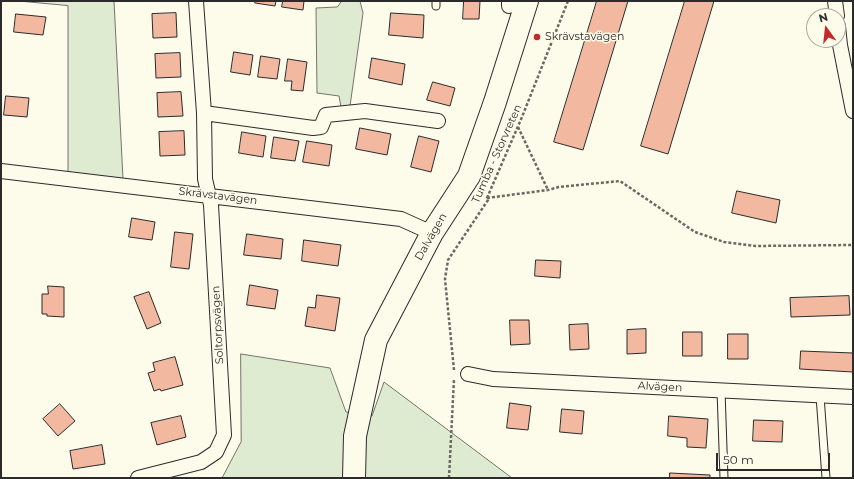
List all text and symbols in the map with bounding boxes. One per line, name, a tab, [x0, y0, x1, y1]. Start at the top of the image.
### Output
north arrow	[806, 8, 846, 48]
text: N	[817, 9, 829, 25]
place label: Skrävstavägen	[545, 30, 624, 44]
marker: Skrävstavägen	[532, 32, 542, 42]
street label: Tumba - Storvreten	[469, 103, 525, 205]
street label: Skrävstavägen	[178, 185, 258, 207]
street label: Dalvägen	[412, 211, 450, 263]
street label: Soltorpsvägen	[209, 285, 227, 365]
street label: Alvägen	[637, 379, 683, 395]
scale bar	[718, 445, 832, 471]
text: 50 m	[723, 452, 754, 467]

